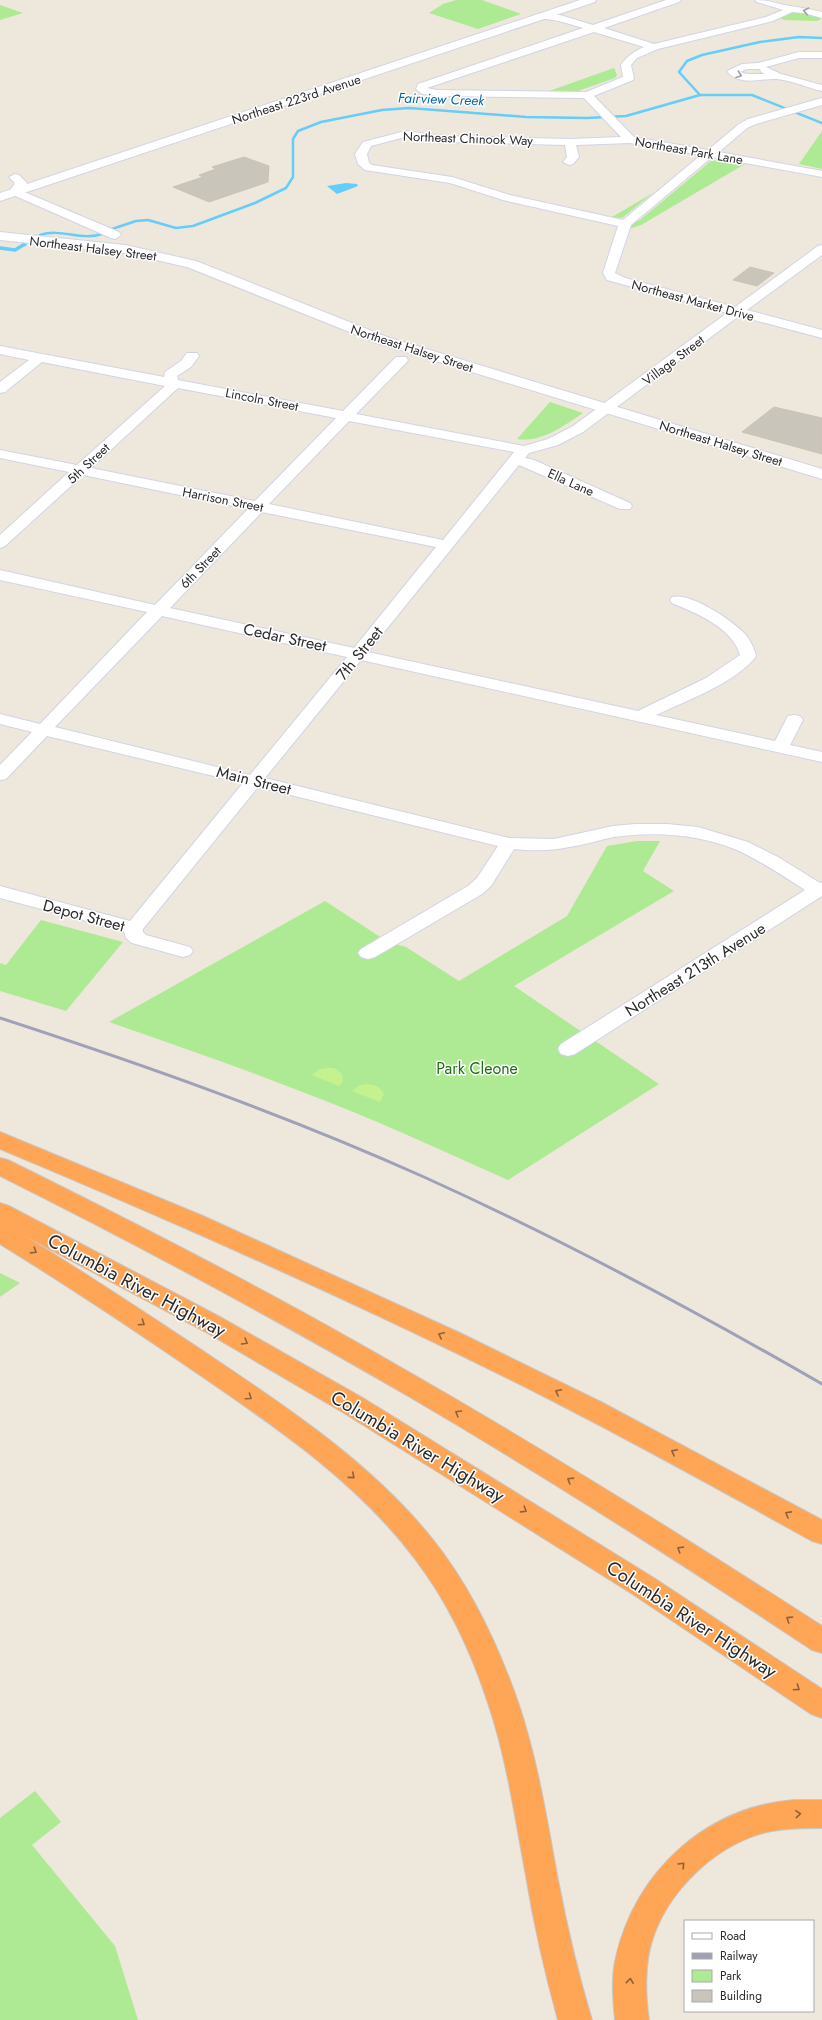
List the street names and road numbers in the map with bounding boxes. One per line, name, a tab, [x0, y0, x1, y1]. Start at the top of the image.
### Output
street label: Northeast 223rd Avenue	[229, 69, 364, 129]
street label: Northeast Chinook Way	[403, 127, 534, 150]
street label: Northeast Park Lane	[633, 132, 745, 169]
street label: Northeast Halsey Street	[28, 231, 158, 266]
street label: Northeast Market Drive	[629, 275, 757, 326]
street label: Northeast Halsey Street	[348, 320, 476, 378]
street label: Village Street	[638, 330, 709, 390]
street label: Lincoln Street	[224, 383, 301, 416]
street label: Northeast Halsey Street	[657, 416, 786, 471]
street label: 5th Street	[63, 438, 115, 488]
street label: Ella Lane	[545, 464, 597, 501]
street label: Harrison Street	[181, 482, 266, 517]
street label: 6th Street	[175, 541, 226, 593]
street label: Cedar Street	[241, 617, 329, 658]
street label: 7th Street	[330, 621, 388, 685]
street label: Main Street	[214, 760, 294, 801]
street label: Depot Street	[40, 894, 127, 937]
street label: Northeast 213th Avenue	[621, 917, 770, 1022]
street label: Columbia River Highway	[43, 1227, 231, 1344]
street label: Columbia River Highway	[326, 1384, 510, 1509]
street label: Columbia River Highway	[601, 1554, 783, 1685]

